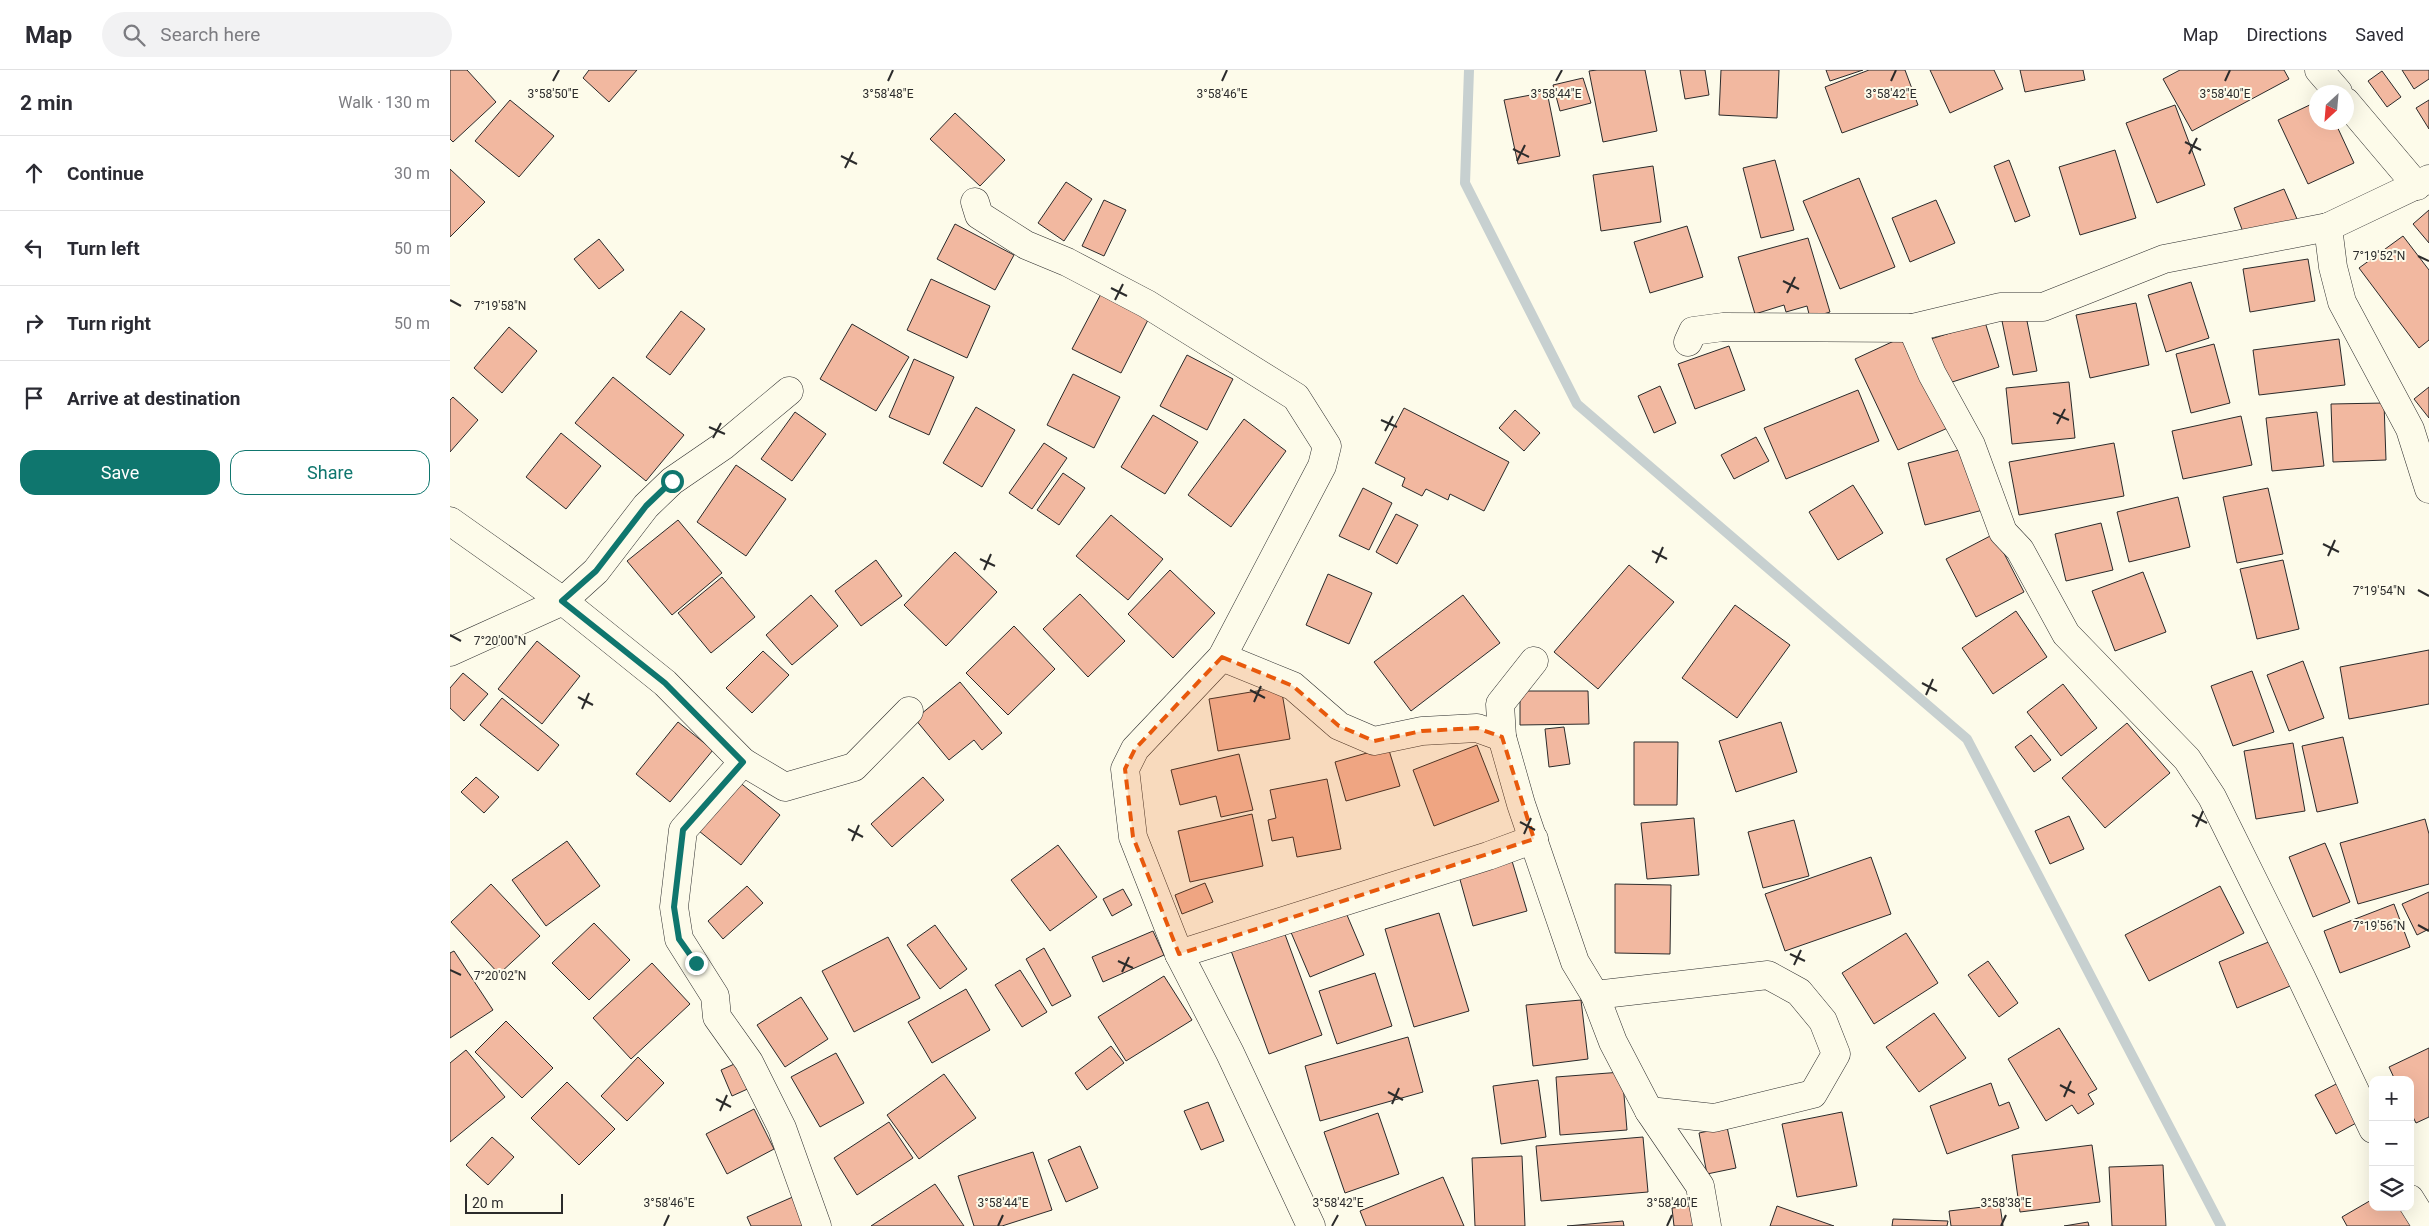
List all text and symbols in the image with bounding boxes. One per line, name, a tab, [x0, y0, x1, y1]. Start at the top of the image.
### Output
search box	[102, 12, 452, 57]
text: Map	[25, 21, 72, 49]
icon: search	[120, 21, 148, 49]
text: Search here	[160, 23, 260, 46]
text: Map	[2183, 24, 2218, 45]
text: Directions	[2246, 24, 2327, 45]
text: Saved	[2355, 24, 2404, 45]
north arrow	[2309, 85, 2354, 130]
text: 3°58'50"E	[528, 87, 579, 101]
text: 3°58'48"E	[863, 87, 914, 101]
text: 3°58'46"E	[1197, 87, 1248, 101]
text: 3°58'44"E	[1531, 87, 1582, 101]
text: 3°58'42"E	[1866, 87, 1917, 101]
text: 3°58'40"E	[2200, 87, 2251, 101]
text: 2 min	[20, 91, 73, 115]
text: Walk · 130 m	[338, 93, 430, 112]
icon: ahead	[20, 159, 48, 187]
text: Continue	[67, 162, 144, 185]
text: 30 m	[394, 164, 430, 183]
icon: left	[20, 234, 48, 262]
text: Turn left	[67, 237, 140, 260]
text: 50 m	[394, 239, 430, 258]
text: 7°19'52"N	[2353, 249, 2405, 263]
text: 7°19'58"N	[474, 299, 526, 313]
icon: right	[20, 309, 48, 337]
text: Turn right	[67, 312, 151, 335]
text: 50 m	[394, 314, 430, 333]
icon: arrive	[20, 384, 48, 412]
text: Arrive at destination	[67, 387, 240, 410]
button: Save	[20, 450, 220, 495]
button: Share	[230, 450, 430, 495]
route start	[661, 470, 684, 493]
text: 7°19'54"N	[2353, 584, 2405, 598]
text: 7°20'00"N	[474, 634, 526, 648]
text: 7°19'56"N	[2353, 919, 2405, 933]
route end	[685, 952, 708, 975]
text: 7°20'02"N	[474, 969, 526, 983]
map controls	[2369, 1076, 2414, 1211]
button: +	[2369, 1076, 2414, 1121]
button: −	[2369, 1121, 2414, 1166]
button: layers	[2369, 1166, 2414, 1211]
scale bar	[465, 1191, 562, 1214]
text: 20 m	[472, 1195, 504, 1211]
text: 3°58'46"E	[644, 1196, 695, 1210]
text: 3°58'44"E	[978, 1196, 1029, 1210]
text: 3°58'42"E	[1313, 1196, 1364, 1210]
text: 3°58'40"E	[1647, 1196, 1698, 1210]
text: 3°58'38"E	[1981, 1196, 2032, 1210]

